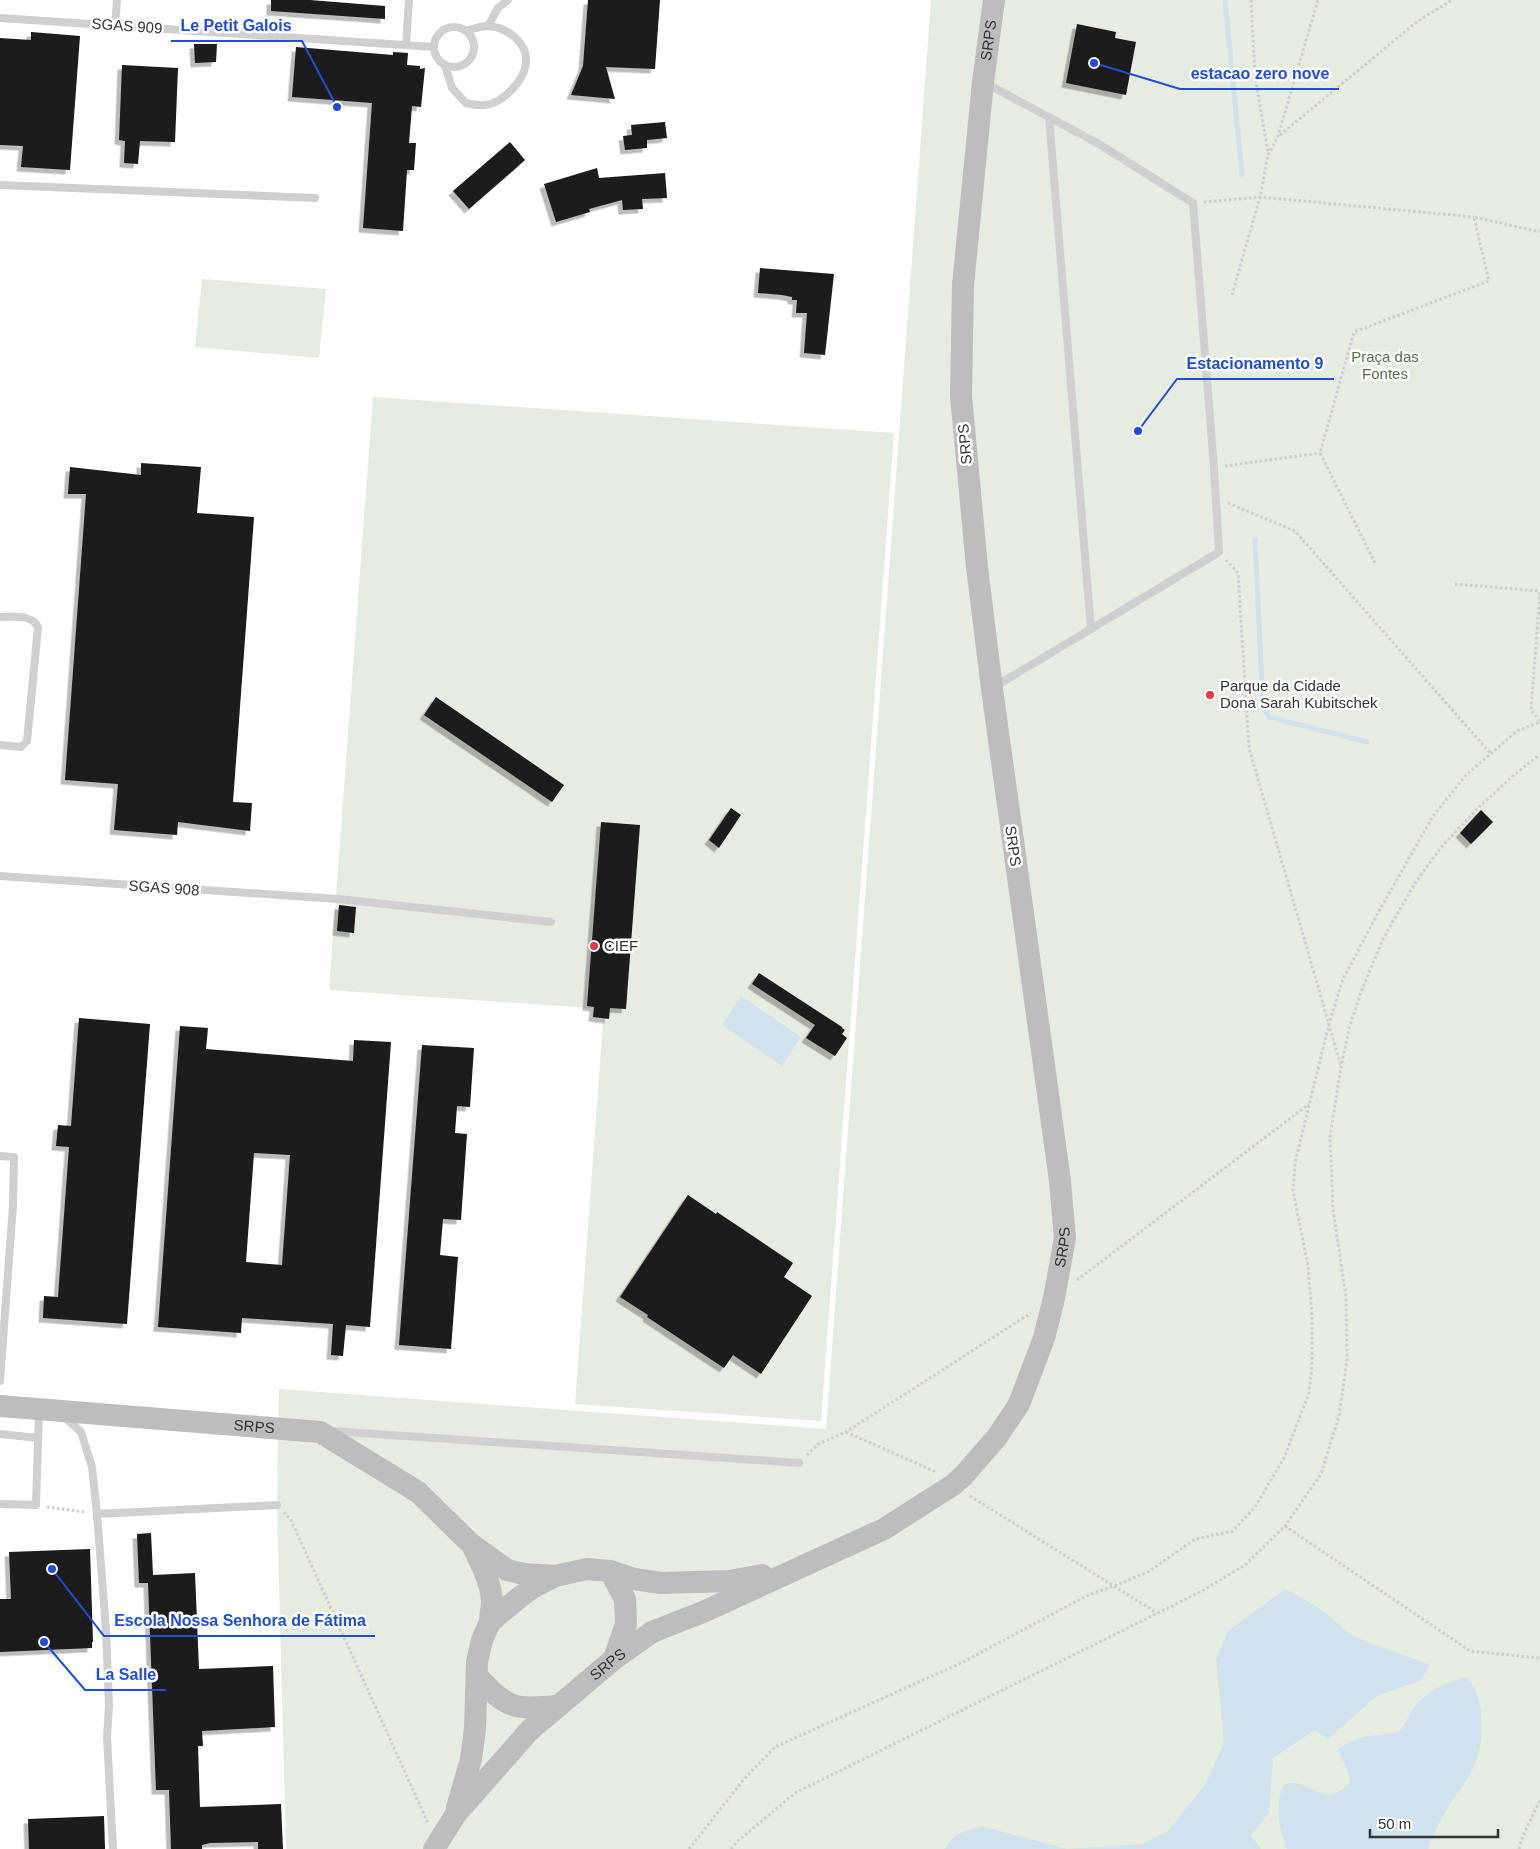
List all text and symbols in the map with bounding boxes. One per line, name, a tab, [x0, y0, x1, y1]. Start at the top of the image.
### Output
callout: Le Petit Galois	[171, 10, 302, 41]
street label: SGAS 909	[91, 15, 163, 36]
text: Le Petit Galois	[180, 17, 292, 34]
street label: SRPS	[977, 19, 999, 62]
callout: estacao zero nove	[1180, 58, 1339, 89]
text: estacao zero nove	[1191, 65, 1329, 82]
callout: Estacionamento 9	[1177, 348, 1334, 379]
park label: Praça das Fontes	[1351, 348, 1419, 382]
text: Estacionamento 9	[1187, 355, 1324, 372]
street label: SRPS	[954, 423, 975, 465]
place label: Parque da Cidade Dona Sarah Kubitschek	[1220, 677, 1378, 711]
marker: Parque da Cidade Dona Sarah Kubitschek	[1204, 689, 1216, 701]
street label: SRPS	[1002, 825, 1025, 867]
street label: SGAS 908	[128, 877, 200, 898]
place label: CIEF	[604, 937, 638, 954]
marker: CIEF	[588, 940, 600, 952]
street label: SRPS	[1051, 1226, 1073, 1269]
street label: SRPS	[233, 1416, 275, 1436]
callout: Escola Nossa Senhora de Fátima	[104, 1605, 375, 1636]
text: Escola Nossa Senhora de Fátima	[114, 1612, 366, 1629]
street label: SRPS	[586, 1645, 629, 1684]
callout: La Salle	[85, 1659, 166, 1690]
text: La Salle	[96, 1666, 156, 1683]
scale bar	[1370, 1806, 1498, 1838]
text: 50 m	[1378, 1815, 1411, 1832]

